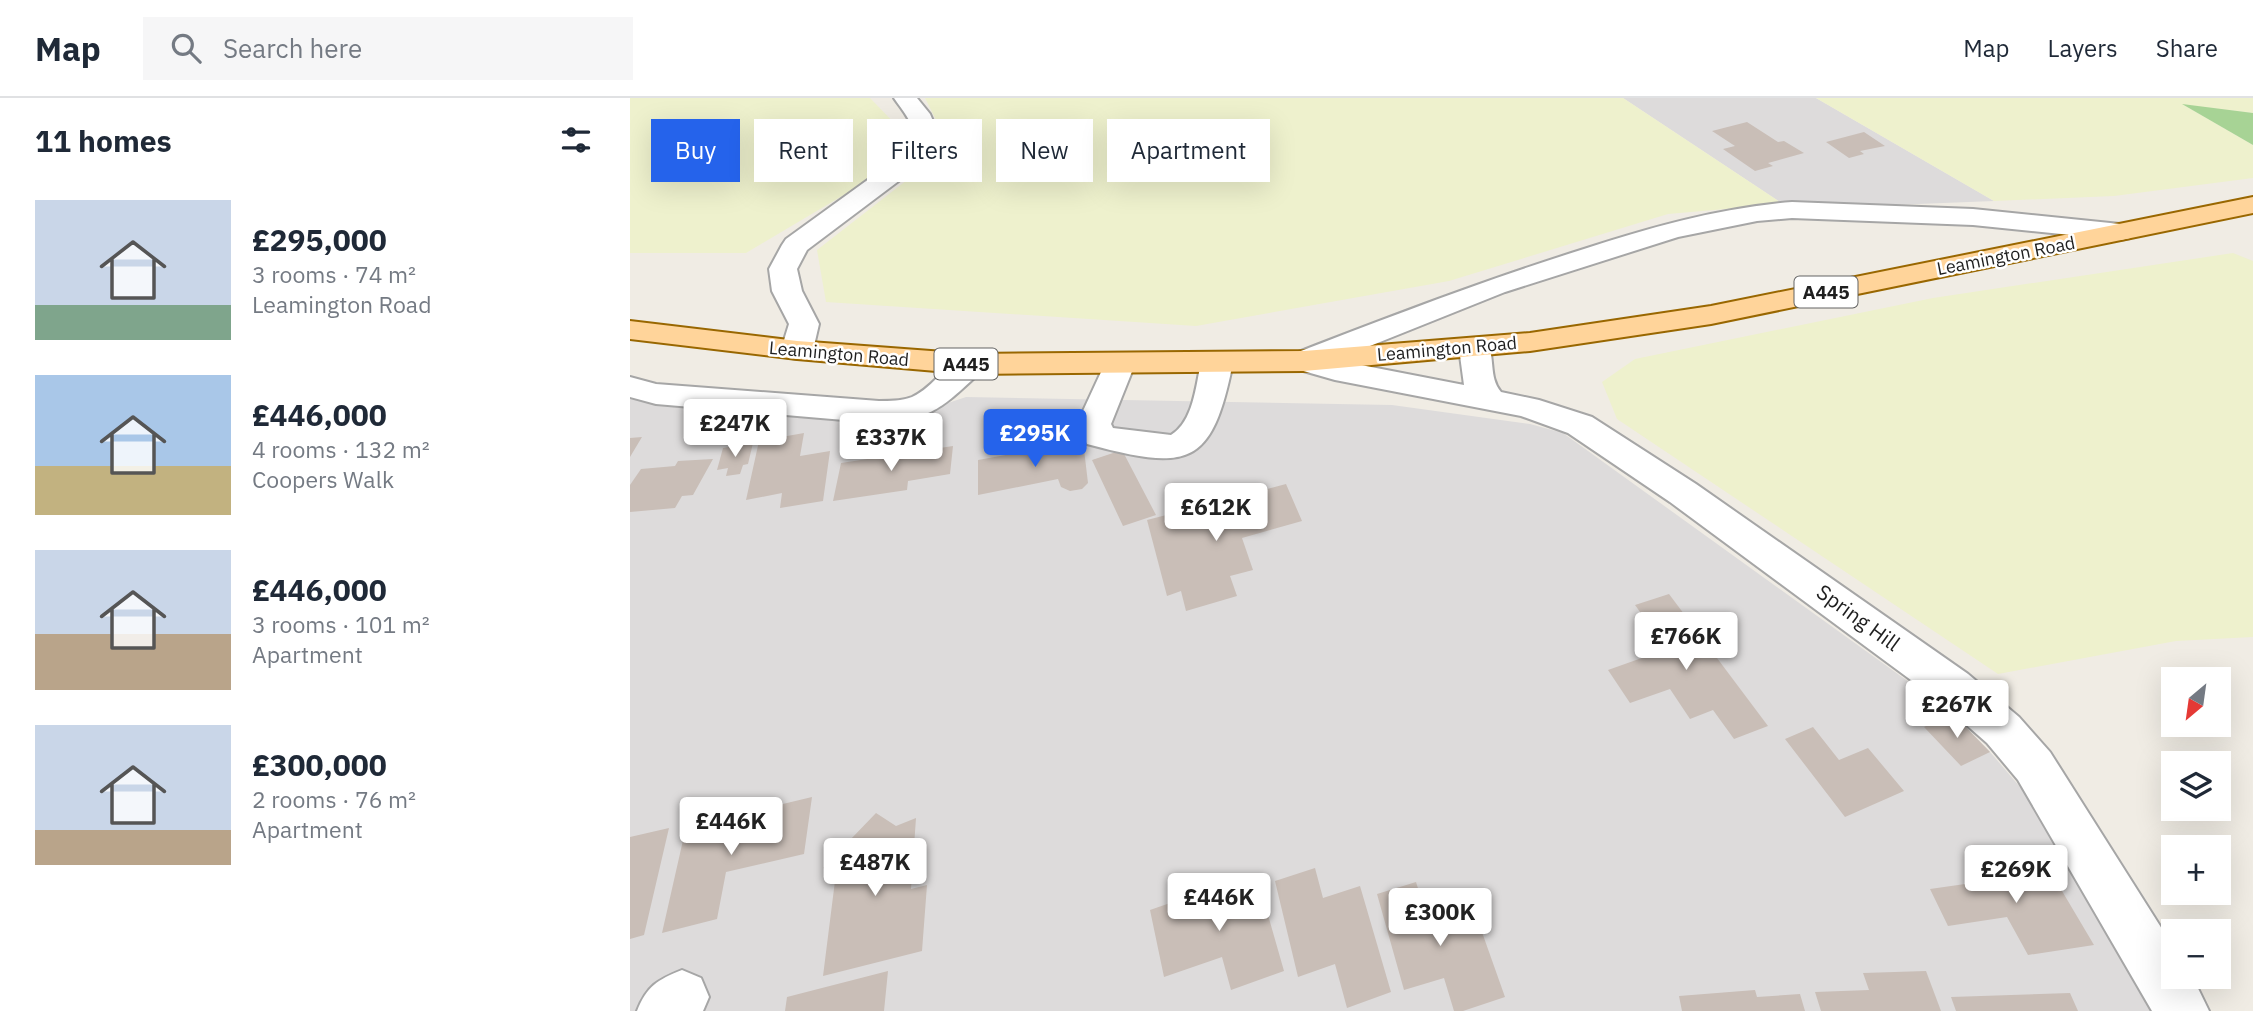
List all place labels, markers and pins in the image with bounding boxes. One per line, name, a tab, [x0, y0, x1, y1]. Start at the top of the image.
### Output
pin: £247K	[686, 400, 784, 459]
pin: £295K	[986, 410, 1084, 469]
pin: £337K	[842, 414, 940, 473]
pin: £612K	[1167, 484, 1265, 543]
pin: £766K	[1637, 612, 1735, 672]
pin: £267K	[1908, 680, 2006, 740]
pin: £446K	[682, 798, 780, 857]
pin: £487K	[826, 838, 924, 898]
pin: £269K	[1967, 846, 2065, 905]
pin: £446K	[1170, 874, 1268, 933]
pin: £300K	[1391, 888, 1489, 948]

